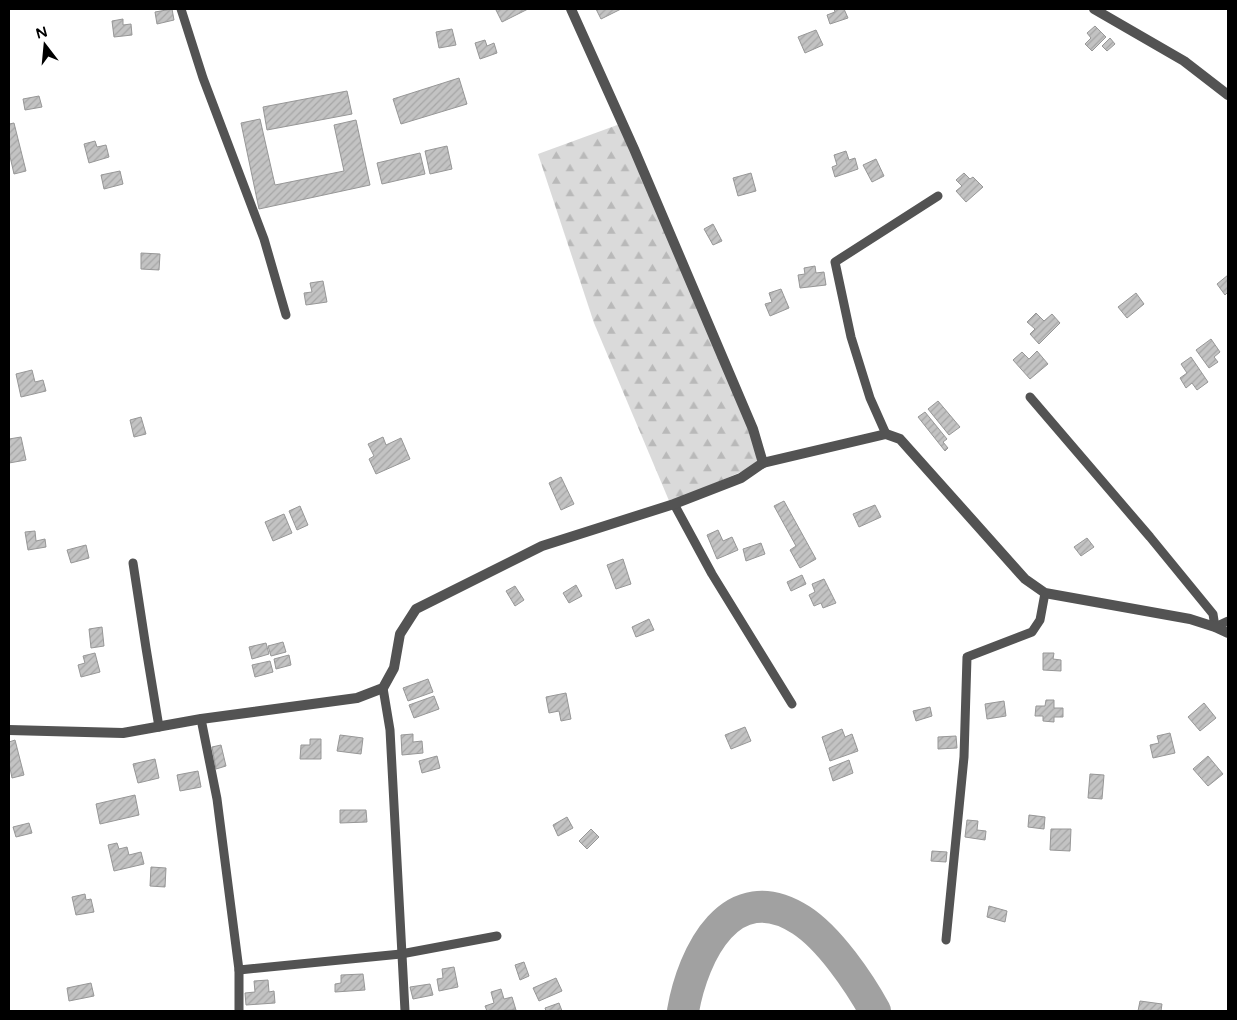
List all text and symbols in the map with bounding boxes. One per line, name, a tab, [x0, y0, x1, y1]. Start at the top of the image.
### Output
north arrow	[20, 20, 70, 70]
text: N	[34, 23, 49, 43]

